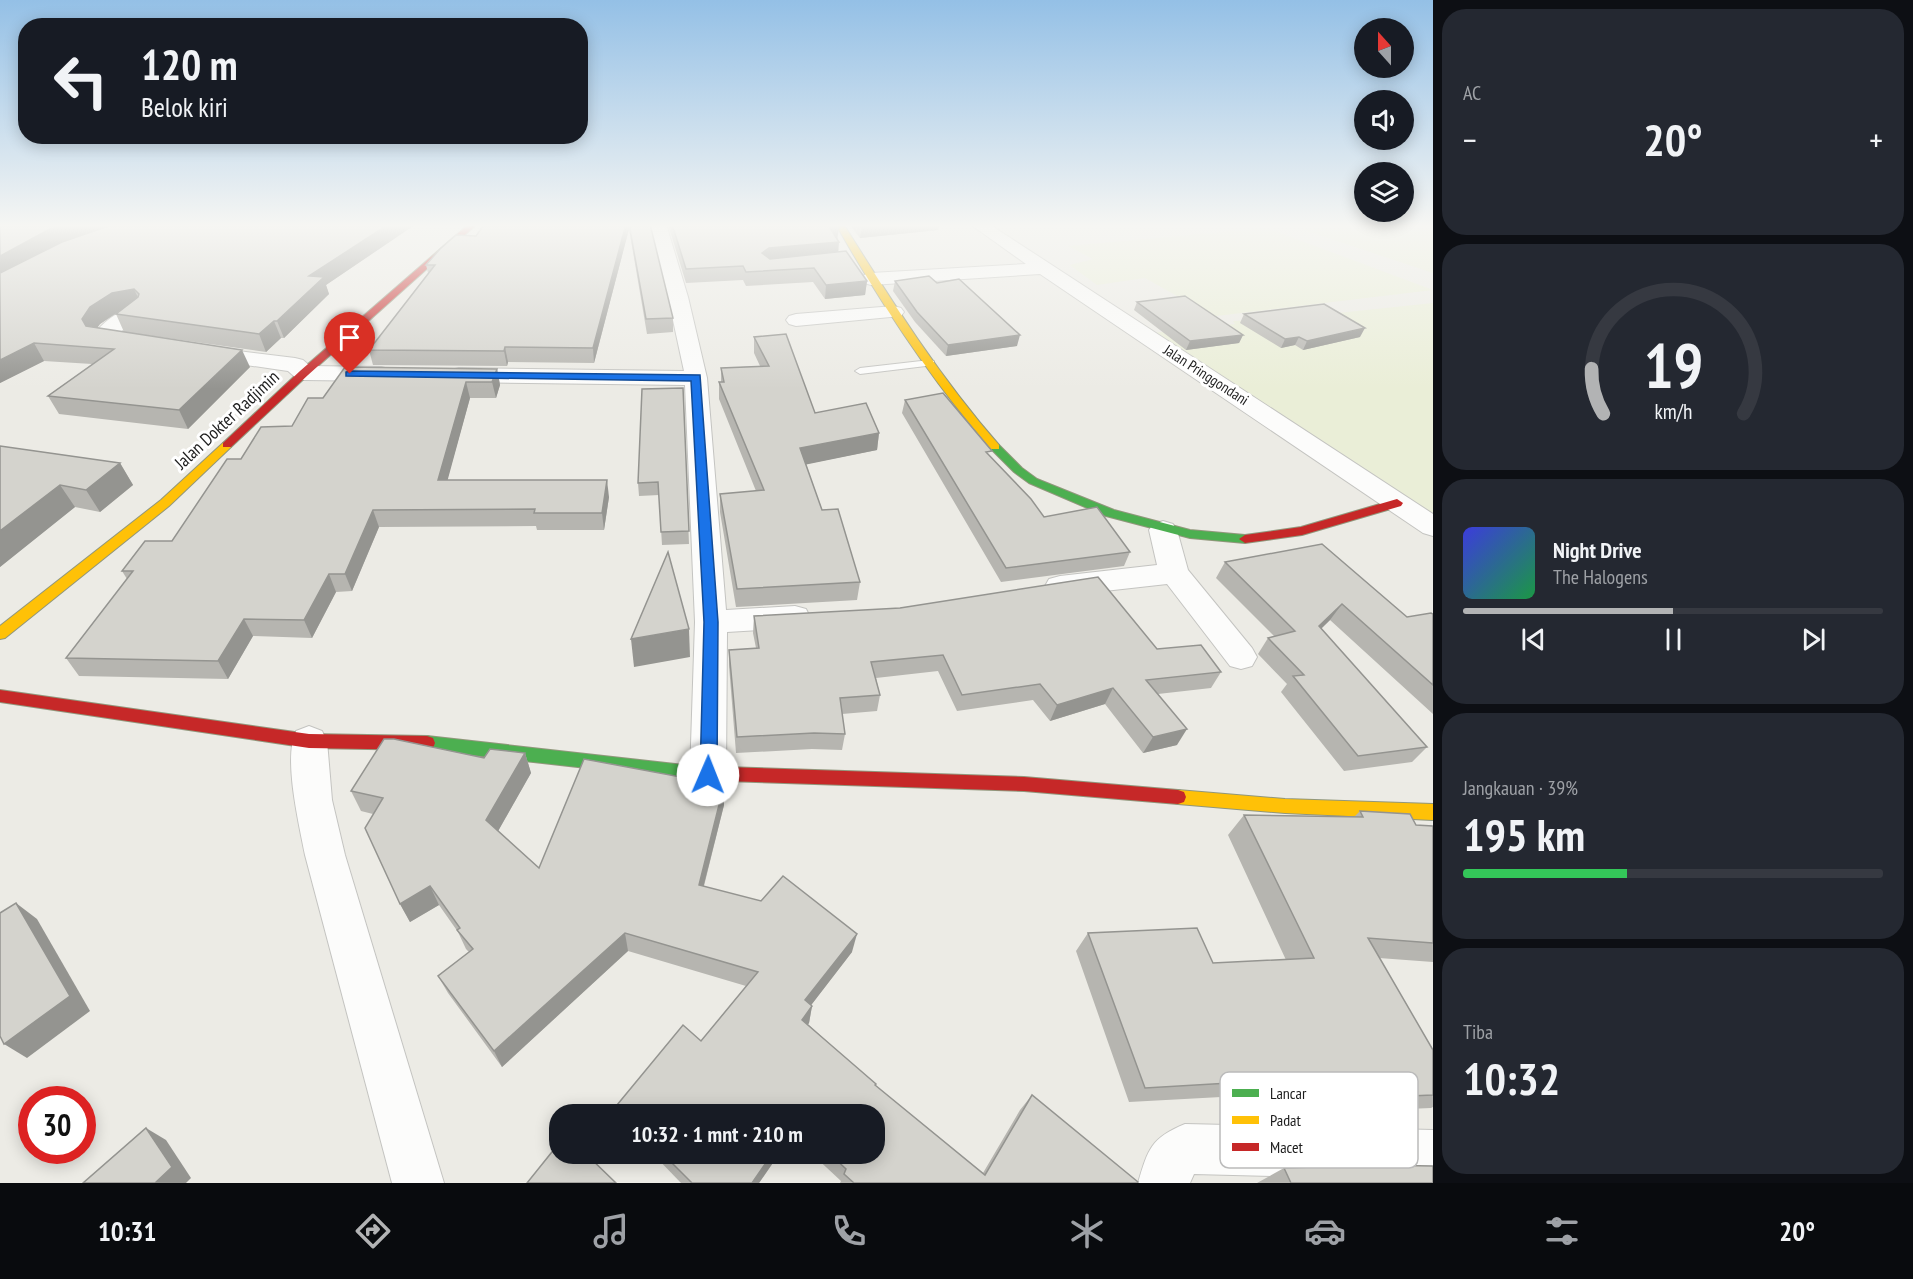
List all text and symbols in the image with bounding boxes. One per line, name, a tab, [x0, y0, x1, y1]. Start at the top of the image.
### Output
north arrow	[1354, 18, 1414, 78]
map controls	[1354, 18, 1414, 222]
text: 120 m	[141, 37, 238, 92]
icon: left	[42, 42, 120, 120]
text: AC	[1463, 80, 1481, 106]
text: Belok kiri	[141, 90, 228, 124]
button: sound	[1354, 90, 1414, 150]
text: 20°	[1643, 110, 1703, 168]
text: −	[1463, 118, 1477, 161]
text: +	[1869, 118, 1883, 161]
button: layers	[1354, 162, 1414, 222]
pin	[324, 312, 375, 374]
icon: arrive	[333, 321, 366, 354]
text: 19	[1643, 324, 1703, 405]
street label: Jalan Pringgondani	[1159, 340, 1252, 409]
street label: Jalan Dokter Radjimin	[169, 365, 284, 475]
text: km/h	[1654, 397, 1692, 425]
text: Night Drive	[1553, 536, 1642, 564]
text: The Halogens	[1553, 564, 1648, 590]
icon: previous	[1517, 623, 1550, 656]
icon: pause	[1657, 623, 1690, 656]
icon: next	[1797, 623, 1830, 656]
position arrow	[676, 743, 740, 807]
text: Jangkauan · 39%	[1463, 775, 1578, 801]
text: 195 km	[1463, 805, 1585, 863]
text: Tiba	[1463, 1019, 1493, 1045]
text: 10:32	[1463, 1049, 1560, 1107]
legend	[1220, 1072, 1418, 1168]
text: Lancar	[1270, 1083, 1307, 1103]
speed limit sign: 30	[18, 1086, 96, 1164]
text: Padat	[1270, 1110, 1302, 1130]
text: 10:32 · 1 mnt · 210 m	[631, 1120, 803, 1148]
text: Macet	[1270, 1137, 1304, 1157]
icon: directions	[352, 1210, 394, 1252]
icon: music	[590, 1210, 632, 1252]
icon: phone	[828, 1210, 870, 1252]
icon: climate	[1066, 1210, 1108, 1252]
icon: car	[1304, 1210, 1346, 1252]
icon: filters	[1541, 1210, 1583, 1252]
text: 10:31	[98, 1214, 156, 1248]
text: 20°	[1779, 1214, 1815, 1248]

